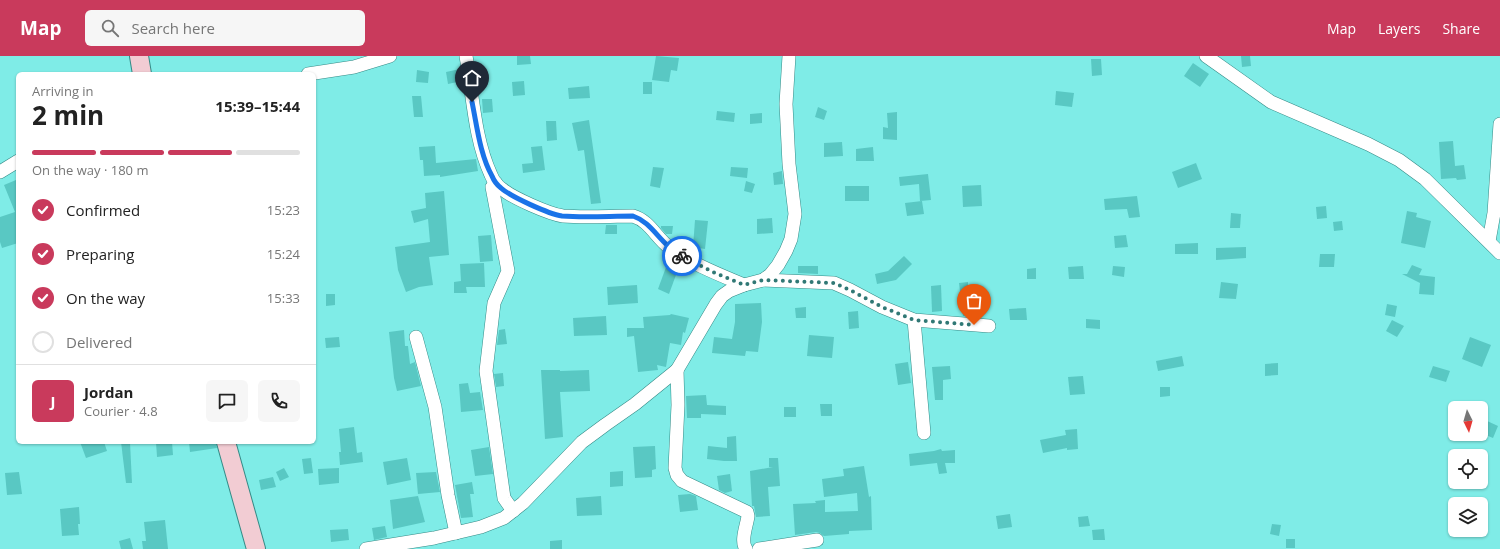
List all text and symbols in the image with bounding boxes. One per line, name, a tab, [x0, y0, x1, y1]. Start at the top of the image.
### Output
search box	[85, 10, 365, 46]
text: Map	[20, 15, 61, 41]
icon: search	[99, 17, 121, 39]
text: Search here	[131, 18, 215, 38]
text: Map	[1327, 19, 1356, 38]
text: Layers	[1378, 19, 1420, 38]
text: Share	[1442, 19, 1480, 38]
pin	[455, 61, 489, 102]
icon: home	[461, 67, 483, 89]
text: Arriving in	[32, 82, 94, 100]
text: 15:39–15:44	[215, 96, 300, 116]
text: 2 min	[32, 97, 104, 133]
text: On the way · 180 m	[32, 161, 148, 179]
icon: check	[32, 199, 54, 221]
text: Confirmed	[66, 200, 140, 220]
text: 15:23	[267, 201, 300, 219]
courier	[662, 236, 702, 276]
icon: check	[32, 243, 54, 265]
text: Preparing	[66, 244, 134, 264]
text: 15:24	[267, 245, 300, 263]
icon: bike	[671, 245, 693, 267]
pin	[957, 284, 991, 325]
icon: check	[32, 287, 54, 309]
text: On the way	[66, 288, 145, 308]
text: 15:33	[267, 289, 300, 307]
icon: bag	[963, 290, 985, 312]
text: Delivered	[66, 332, 133, 352]
button: chat	[206, 380, 248, 422]
button: phone	[258, 380, 300, 422]
text: Jordan	[84, 382, 133, 402]
text: J	[51, 391, 55, 411]
north arrow	[1448, 401, 1488, 441]
map controls	[1448, 401, 1488, 537]
text: Courier · 4.8	[84, 402, 158, 420]
button: locate	[1448, 449, 1488, 489]
button: layers	[1448, 497, 1488, 537]

